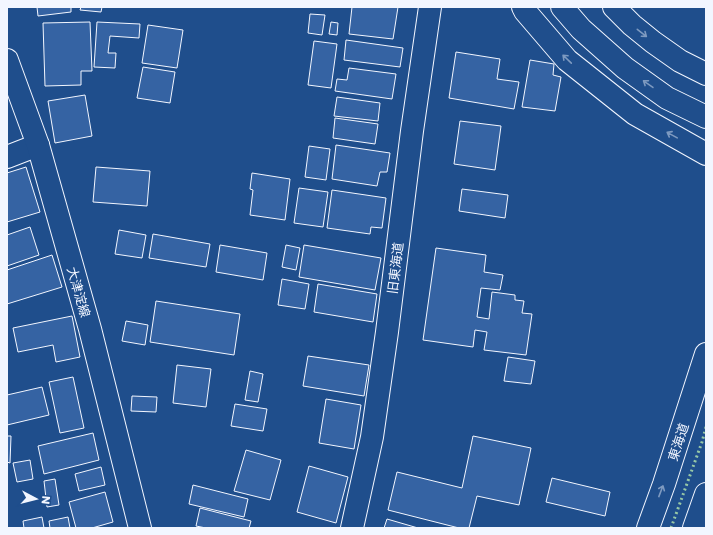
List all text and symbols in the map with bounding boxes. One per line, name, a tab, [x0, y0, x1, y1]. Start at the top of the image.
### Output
one-way arrow	[637, 29, 648, 38]
one-way arrow	[562, 54, 572, 64]
one-way arrow	[643, 80, 654, 88]
one-way arrow	[666, 131, 678, 139]
street label: 旧東海道	[383, 241, 408, 295]
street label: 大津淀線	[62, 265, 95, 320]
street label: 東海道	[663, 421, 694, 464]
north arrow	[16, 479, 56, 519]
one-way arrow	[658, 486, 666, 498]
text: N	[37, 495, 54, 505]

